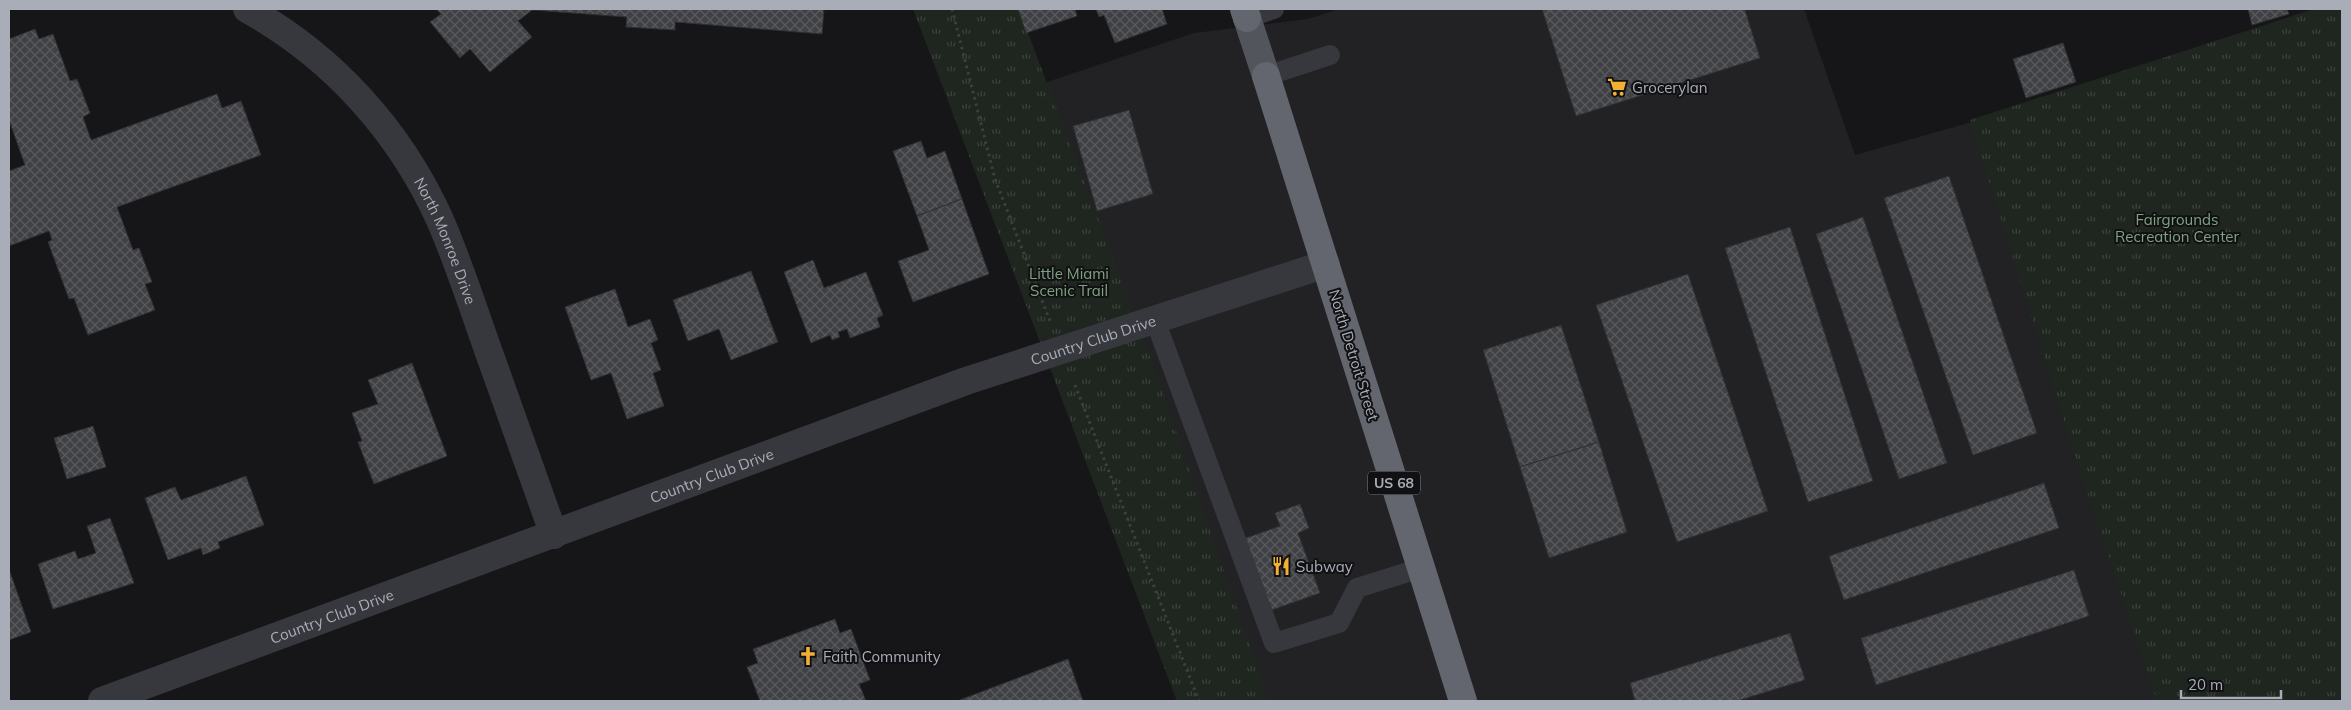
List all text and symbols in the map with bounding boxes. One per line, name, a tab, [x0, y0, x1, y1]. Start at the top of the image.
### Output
supermarket icon: Grocerylan	[1606, 76, 1628, 98]
place label: Grocerylan	[1632, 78, 1708, 97]
street label: North Monroe Drive	[410, 174, 481, 307]
park label: Fairgrounds Recreation Center	[2115, 210, 2239, 246]
park label: Little Miami Scenic Trail	[1029, 264, 1109, 300]
street label: North Detroit Street	[1325, 287, 1383, 423]
street label: Country Club Drive	[1028, 310, 1158, 369]
street label: Country Club Drive	[647, 444, 776, 507]
road number: US 68	[1368, 472, 1420, 494]
restaurant icon: Subway	[1270, 555, 1292, 577]
place label: Subway	[1296, 557, 1353, 576]
street label: Country Club Drive	[267, 584, 396, 647]
church icon: Faith Community	[797, 645, 819, 667]
place label: Faith Community	[823, 647, 941, 666]
scale bar	[2181, 668, 2281, 700]
text: 20 m	[2188, 675, 2223, 694]

